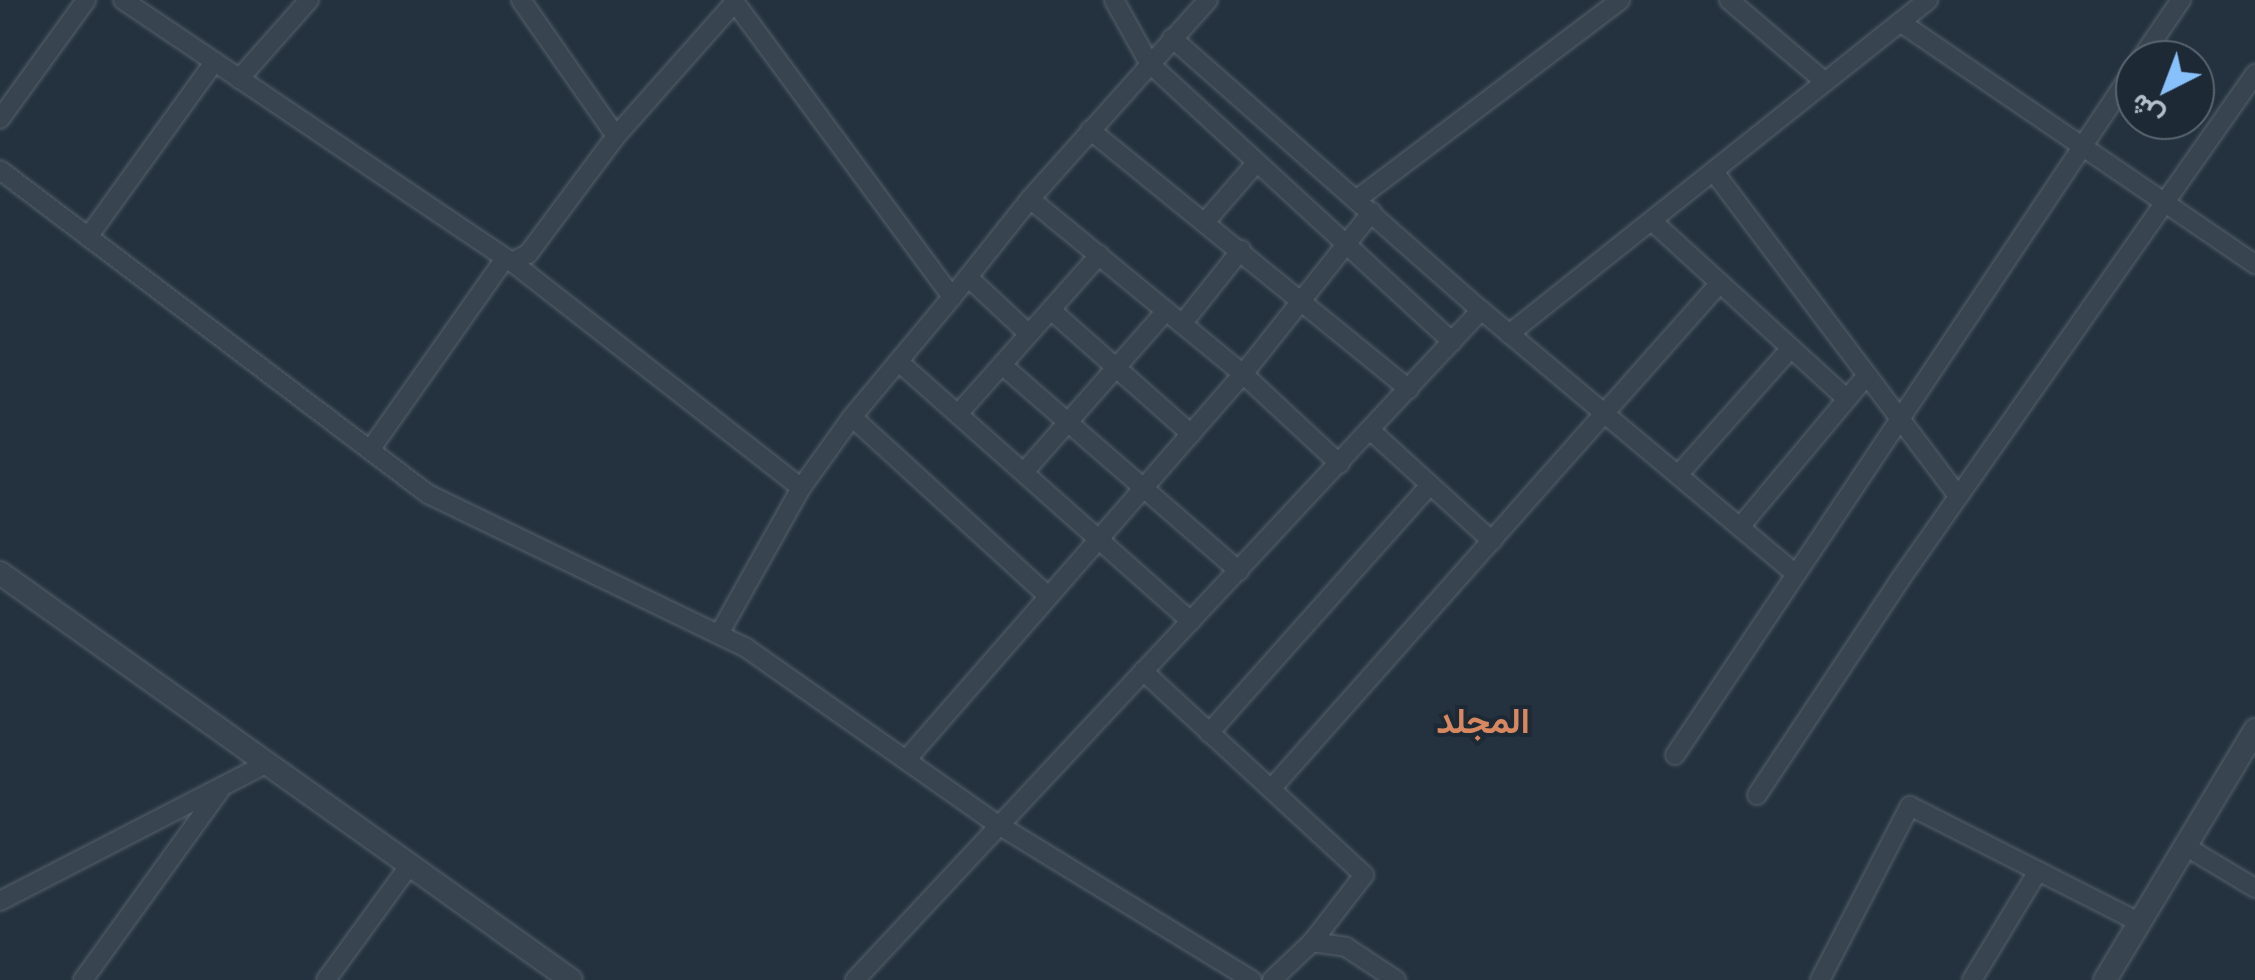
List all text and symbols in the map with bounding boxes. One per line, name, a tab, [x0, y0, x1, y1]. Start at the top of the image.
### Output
north arrow	[2115, 40, 2215, 140]
text: ش	[2122, 86, 2171, 135]
district label: المجلد	[1436, 700, 1530, 742]

